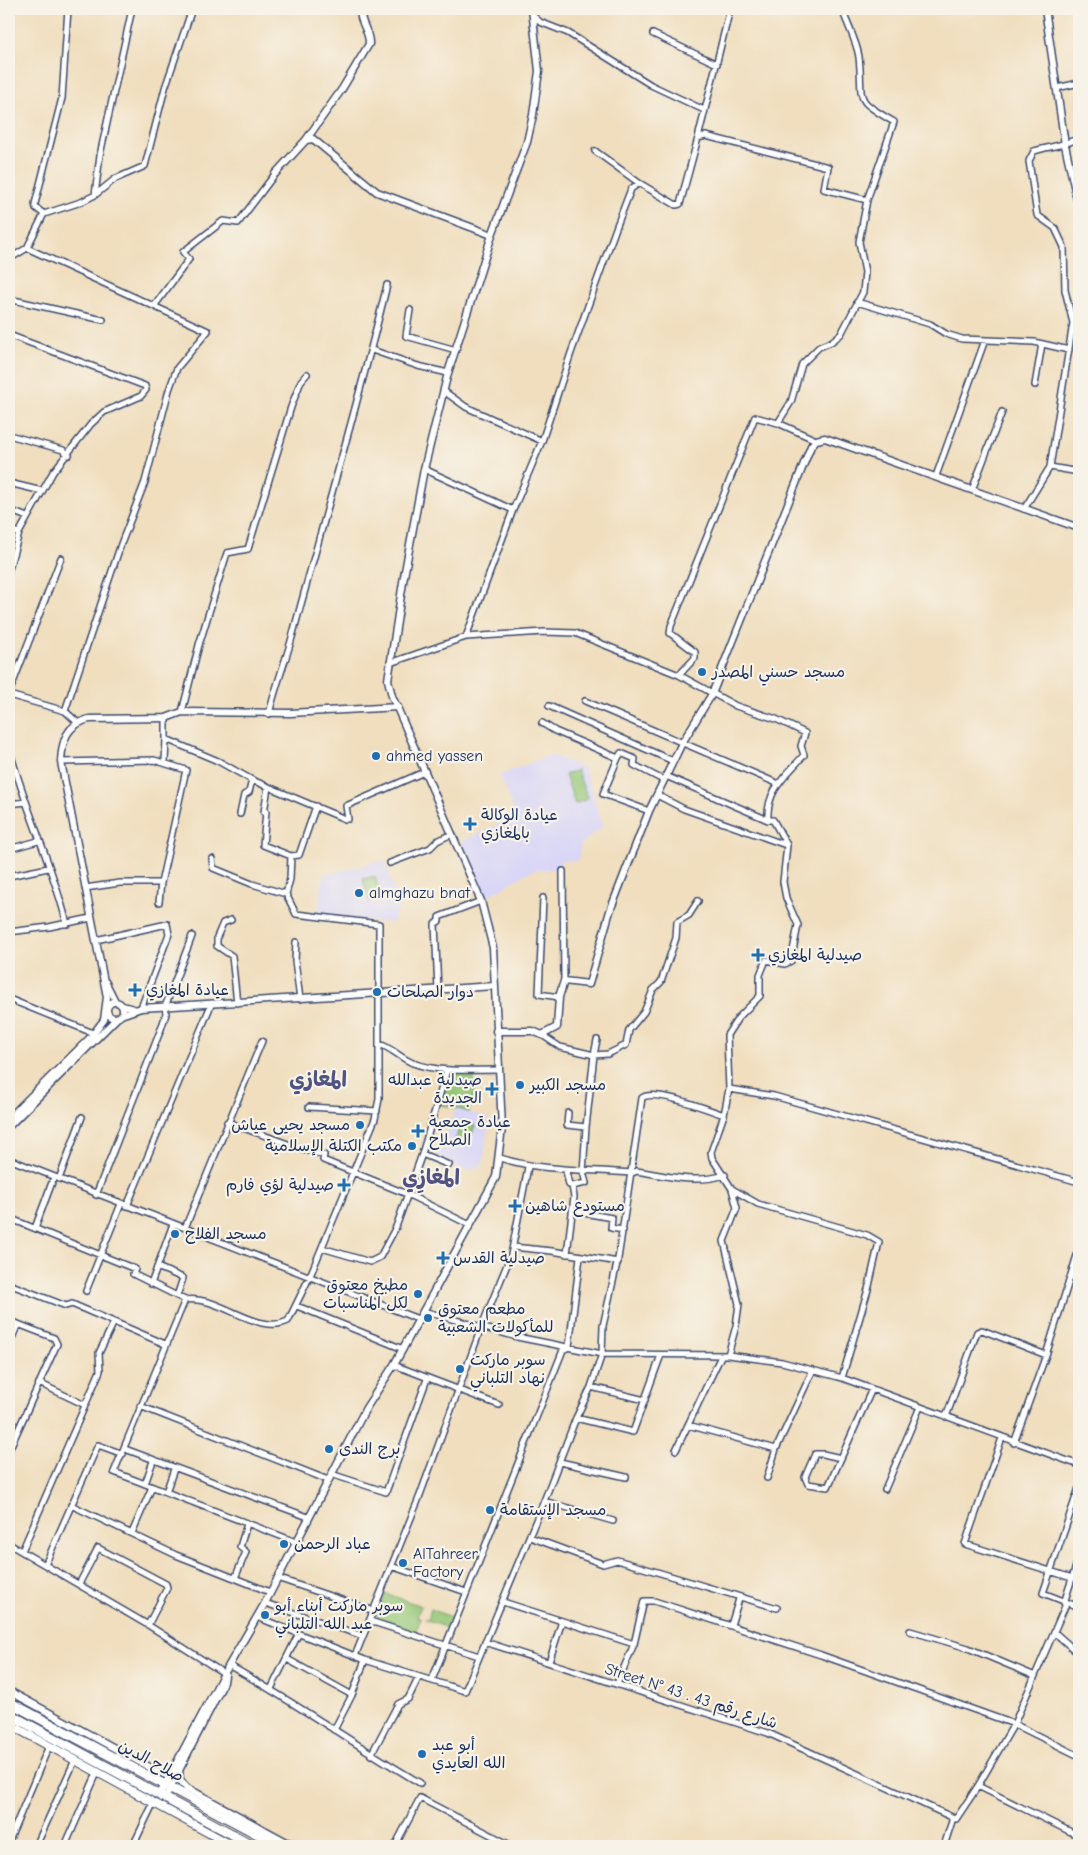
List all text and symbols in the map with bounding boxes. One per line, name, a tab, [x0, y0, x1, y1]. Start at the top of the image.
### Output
place label: مسجد حسني المصدر	[710, 663, 845, 686]
marker: مسجد حسني المصدر	[696, 666, 708, 678]
place label: ahmed yassen	[386, 747, 483, 765]
marker: ahmed yassen	[370, 750, 382, 762]
place label: عيادة الوكالة بالمغازي	[481, 806, 558, 844]
marker: عيادة الوكالة بالمغازي	[463, 817, 477, 831]
place label: almghazu bnat	[369, 884, 470, 902]
marker: almghazu bnat	[353, 887, 365, 899]
place label: صيدلية المغازي	[768, 946, 862, 966]
marker: صيدلية المغازي	[752, 949, 764, 961]
place label: عيادة المغازي	[146, 981, 229, 1001]
marker: عيادة المغازي	[128, 983, 142, 997]
place label: دوار الصلحات	[387, 983, 474, 1001]
marker: دوار الصلحات	[371, 986, 383, 998]
district label: المغازي	[289, 1067, 347, 1095]
place label: صيدلية عبدالله الجديدة	[388, 1071, 482, 1107]
place label: مسجد الكبير	[528, 1076, 606, 1094]
marker: مسجد الكبير	[514, 1079, 526, 1091]
marker: صيدلية عبدالله الجديدة	[486, 1083, 498, 1095]
place label: عيادة جمعية الصلاح	[429, 1113, 511, 1150]
place label: مسجد يحيى عياش	[231, 1116, 350, 1135]
marker: مسجد يحيى عياش	[354, 1119, 366, 1131]
marker: عيادة جمعية الصلاح	[411, 1124, 425, 1138]
place label: مكتب الكتلة الإسلامية	[265, 1137, 402, 1156]
marker: مكتب الكتلة الإسلامية	[406, 1140, 418, 1152]
district label: المغازِي	[402, 1165, 460, 1193]
place label: صيدلية لؤي فارم	[226, 1176, 334, 1197]
marker: صيدلية لؤي فارم	[338, 1179, 350, 1191]
place label: مستودع شاهين	[525, 1197, 625, 1217]
marker: مستودع شاهين	[509, 1200, 521, 1212]
place label: مسجد الفلاح	[185, 1225, 267, 1244]
marker: مسجد الفلاح	[169, 1228, 181, 1240]
place label: صيدلية القدس	[453, 1249, 545, 1267]
marker: صيدلية القدس	[437, 1252, 449, 1264]
place label: مطبخ معتوق لكل المناسبات	[323, 1276, 408, 1312]
marker: مطبخ معتوق لكل المناسبات	[412, 1288, 424, 1300]
place label: مطعم معتوق للمأكولات الشعبية	[438, 1300, 553, 1337]
marker: مطعم معتوق للمأكولات الشعبية	[422, 1312, 434, 1324]
place label: سوبر ماركت نهاد التلباني	[470, 1351, 546, 1392]
marker: سوبر ماركت نهاد التلباني	[454, 1363, 466, 1375]
place label: برج الندى	[339, 1440, 401, 1459]
marker: برج الندى	[323, 1443, 335, 1455]
place label: مسجد الإستقامة	[500, 1501, 606, 1520]
marker: مسجد الإستقامة	[484, 1504, 496, 1516]
place label: عباد الرحمن	[294, 1535, 371, 1553]
marker: عباد الرحمن	[278, 1538, 290, 1550]
place label: AlTahreer Factory	[413, 1545, 479, 1581]
marker: AlTahreer Factory	[397, 1557, 409, 1569]
place label: سوبر ماركت أبناء أبو عبد الله التلباني	[273, 1597, 403, 1638]
marker: سوبر ماركت أبناء أبو عبد الله التلباني	[259, 1609, 271, 1621]
street label: Street N° 43 . شارع رقم 43	[602, 1660, 780, 1735]
street label: صلاح الدين	[115, 1736, 187, 1787]
place label: أبو عبد الله العايدي	[432, 1736, 505, 1774]
marker: أبو عبد الله العايدي	[416, 1748, 428, 1760]

